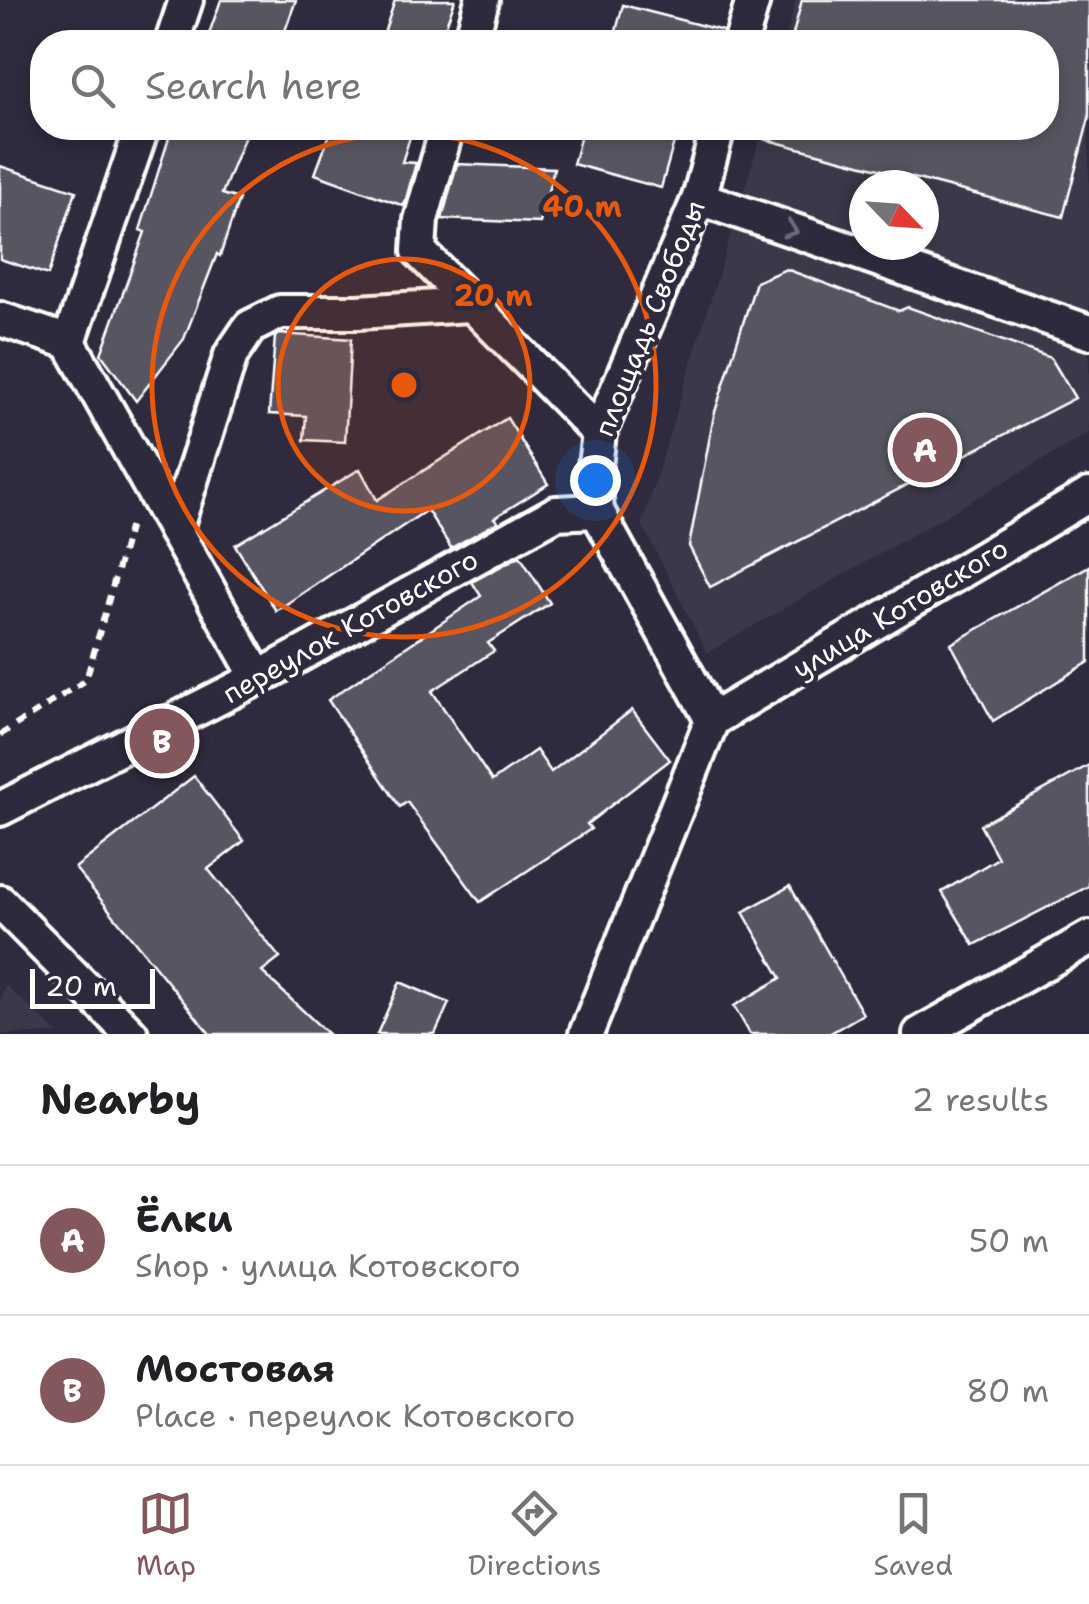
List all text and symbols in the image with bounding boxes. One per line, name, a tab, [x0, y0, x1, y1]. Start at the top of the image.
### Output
search box	[30, 30, 1059, 140]
icon: search	[65, 58, 120, 113]
text: Search here	[145, 60, 362, 111]
north arrow	[849, 170, 939, 260]
text: 40 m	[542, 186, 622, 227]
street label: площадь Свободы	[584, 194, 714, 442]
one-way arrow	[782, 218, 799, 238]
text: 20 m	[453, 275, 533, 316]
centre of rings	[386, 367, 422, 403]
pin: A	[892, 412, 958, 488]
your location	[570, 455, 621, 506]
street label: улица Котовского	[785, 529, 1015, 687]
street label: переулок Котовского	[215, 540, 485, 712]
pin: B	[130, 704, 194, 778]
scale bar	[30, 964, 155, 1008]
text: 20 m	[45, 967, 117, 1005]
text: Nearby	[40, 1071, 200, 1127]
text: 2 results	[912, 1078, 1049, 1121]
text: Ёлки	[135, 1193, 233, 1244]
text: A	[60, 1219, 85, 1262]
text: 50 m	[969, 1219, 1049, 1262]
text: Shop · улица Котовского	[135, 1244, 521, 1287]
text: Мостовая	[135, 1343, 335, 1394]
text: B	[63, 1369, 82, 1412]
text: 80 m	[966, 1369, 1049, 1412]
text: Place · переулок Котовского	[135, 1394, 575, 1437]
tab: Map	[136, 1486, 196, 1584]
tab: Directions	[468, 1486, 601, 1584]
tab: Saved	[873, 1486, 953, 1584]

